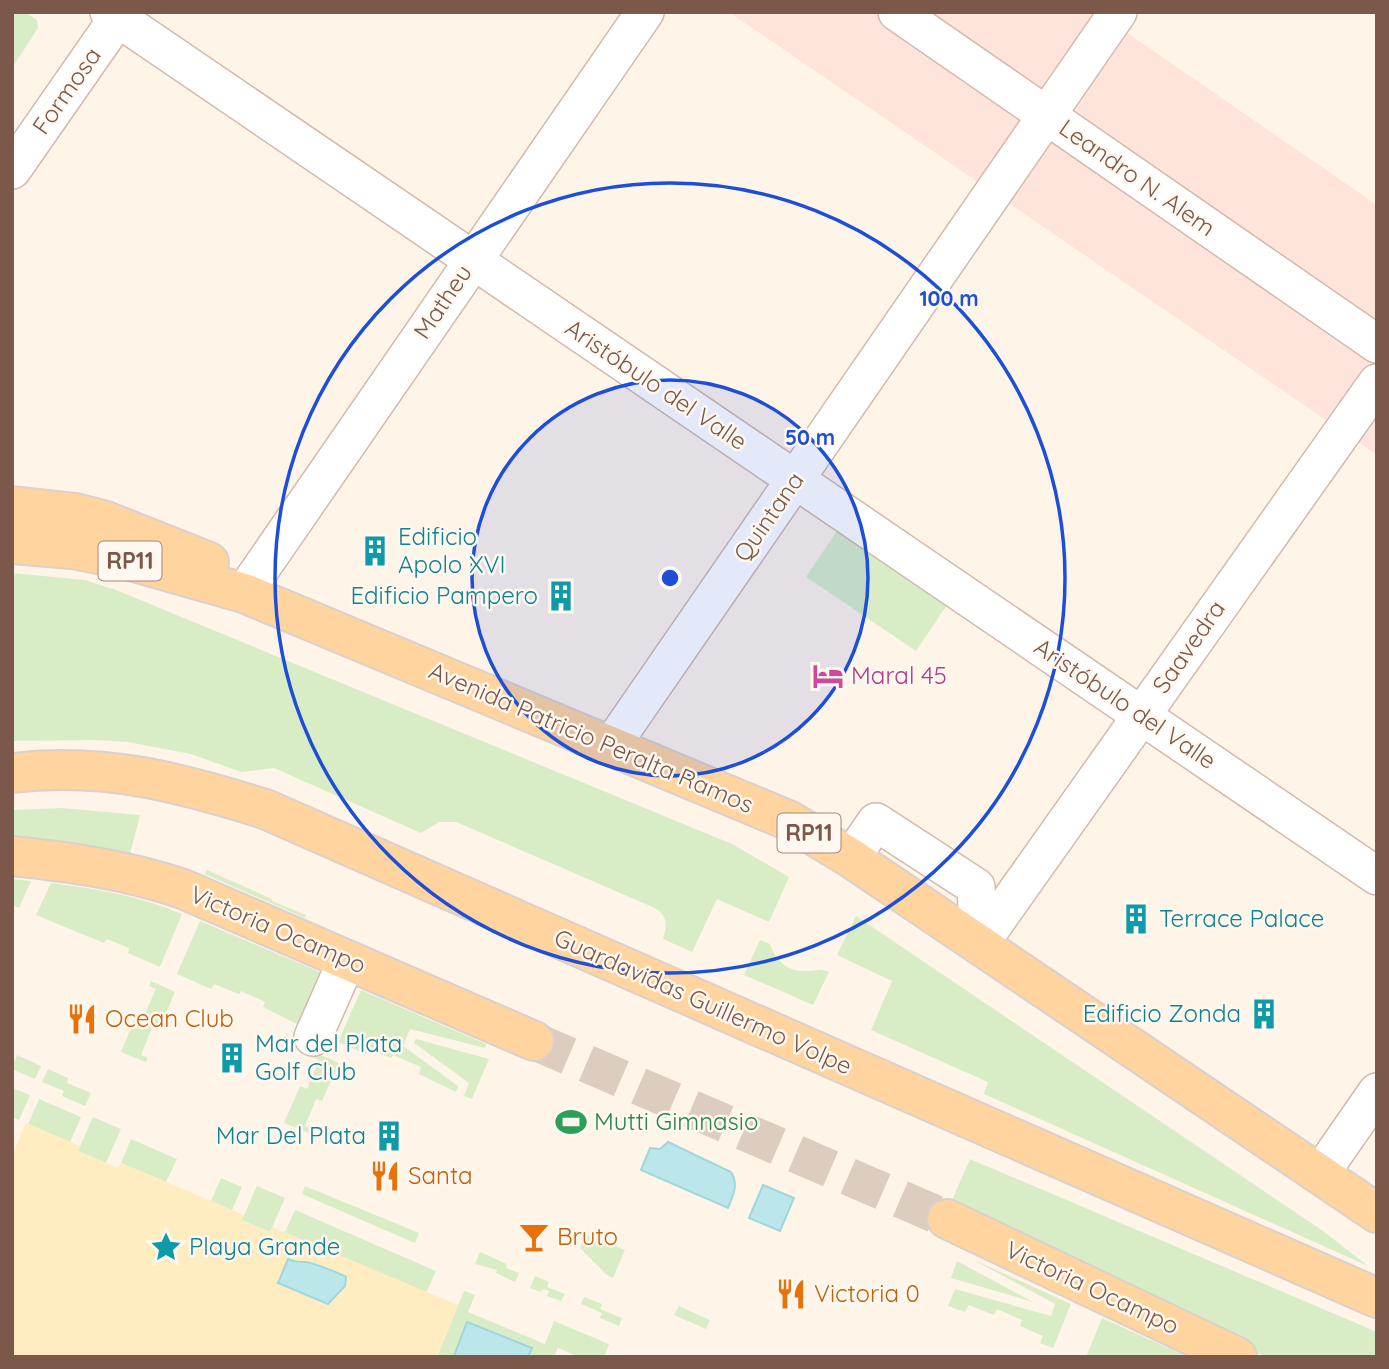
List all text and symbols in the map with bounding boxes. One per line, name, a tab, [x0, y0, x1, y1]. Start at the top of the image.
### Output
street label: Formosa	[25, 41, 107, 140]
street label: Leandro N. Alem	[1054, 112, 1221, 242]
street label: Matheu	[406, 258, 478, 344]
text: 100 m	[919, 285, 979, 311]
street label: Aristóbulo del Valle	[560, 312, 753, 456]
text: 50 m	[785, 424, 835, 450]
street label: Quintana	[727, 466, 810, 567]
place label: Edificio Apolo XVI	[398, 521, 505, 579]
building icon: Edificio Apolo XVI	[358, 534, 392, 568]
road number: RP11	[99, 541, 162, 580]
centre of rings	[658, 566, 682, 590]
building icon: Edificio Pampero	[544, 579, 578, 613]
place label: Edificio Pampero	[351, 580, 538, 610]
street label: Saavedra	[1145, 594, 1231, 699]
street label: Aristóbulo del Valle	[1029, 631, 1222, 775]
street label: Avenida Patricio Peralta Ramos	[425, 655, 758, 819]
hotel icon: Maral 45	[811, 659, 845, 693]
place label: Maral 45	[851, 660, 947, 690]
road number: RP11	[778, 814, 840, 852]
street label: Victoria Ocampo	[186, 879, 371, 980]
building icon: Terrace Palace	[1119, 902, 1153, 936]
place label: Terrace Palace	[1159, 903, 1324, 933]
street label: Guardavidas Guillermo Volpe	[550, 922, 857, 1080]
building icon: Edificio Zonda	[1247, 997, 1281, 1031]
place label: Edificio Zonda	[1083, 998, 1241, 1028]
restaurant icon: Ocean Club	[65, 1002, 99, 1036]
place label: Ocean Club	[105, 1003, 234, 1033]
place label: Mar del Plata Golf Club	[255, 1028, 402, 1086]
building icon: Mar del Plata Golf Club	[215, 1041, 249, 1075]
sports icon: Mutti Gimnasio	[554, 1105, 588, 1139]
place label: Mutti Gimnasio	[594, 1106, 758, 1136]
building icon: Mar Del Plata	[372, 1119, 406, 1153]
place label: Mar Del Plata	[216, 1120, 366, 1150]
restaurant icon: Santa	[368, 1159, 402, 1193]
place label: Santa	[408, 1160, 473, 1190]
bar icon: Bruto	[517, 1220, 551, 1254]
place label: Bruto	[557, 1221, 618, 1251]
place icon: Playa Grande	[149, 1230, 183, 1264]
place label: Playa Grande	[189, 1231, 340, 1261]
street label: Victoria Ocampo	[1001, 1234, 1184, 1340]
restaurant icon: Victoria 0	[774, 1277, 808, 1311]
place label: Victoria 0	[814, 1278, 920, 1308]

